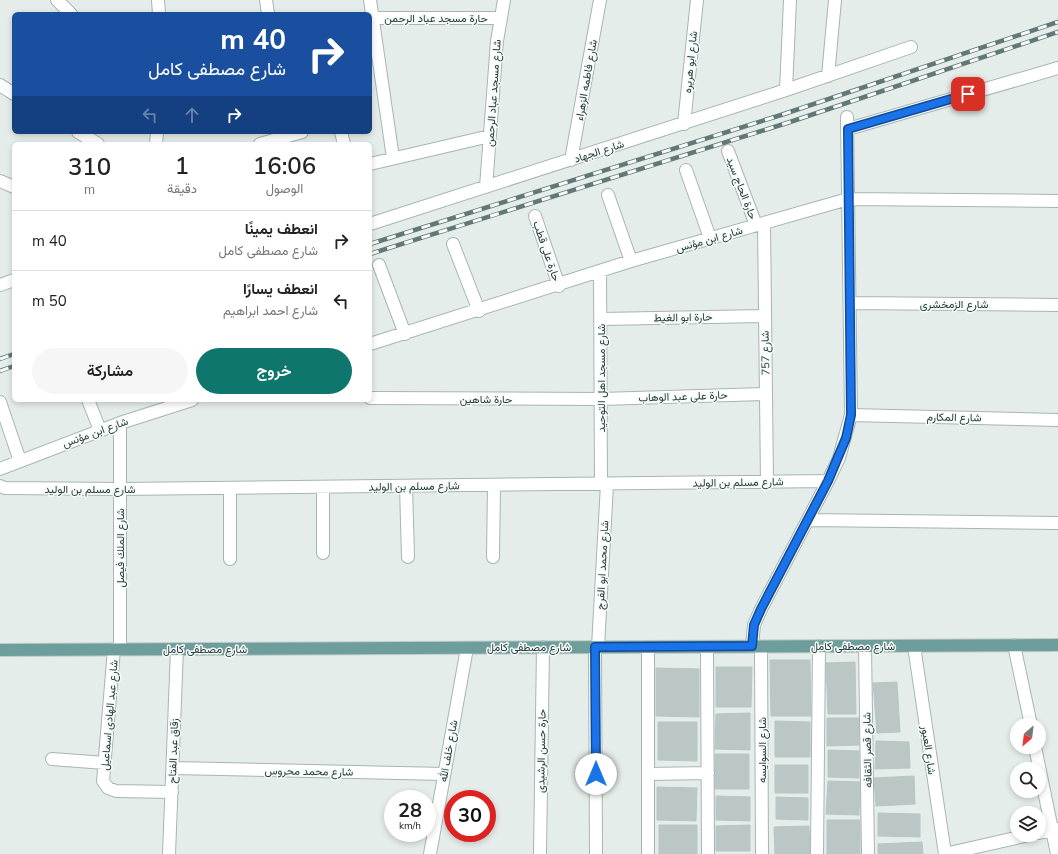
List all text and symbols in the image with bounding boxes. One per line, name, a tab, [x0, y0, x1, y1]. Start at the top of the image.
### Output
street label: حارة مسجد عباد الرحمن	[384, 11, 488, 26]
text: 40 m	[220, 21, 286, 59]
icon: right	[300, 28, 352, 80]
street label: شارع ابو هريره	[680, 30, 701, 94]
street label: شارع فاطمه الزهراء	[572, 38, 601, 122]
street label: شارع مسجد عباد الرحمن	[482, 39, 505, 147]
text: شارع مصطفى كامل	[148, 57, 286, 81]
pin	[951, 77, 985, 111]
icon: arrive	[957, 83, 979, 105]
icon: left	[139, 104, 161, 126]
icon: ahead	[181, 104, 203, 126]
icon: right	[223, 104, 245, 126]
street label: شارع الجهاد	[572, 136, 626, 167]
text: 1	[175, 150, 189, 182]
text: 16:06	[253, 150, 316, 182]
text: 310	[68, 151, 111, 183]
street label: حارة الحاج سيد	[723, 155, 760, 222]
text: دقيقة	[167, 180, 197, 198]
text: الوصول	[266, 180, 303, 198]
text: m	[84, 181, 95, 199]
text: انعطف يمينًا	[245, 219, 318, 239]
street label: حارة على قطب	[529, 219, 564, 283]
street label: شارع ابن مؤنس	[674, 223, 745, 256]
icon: right	[330, 230, 352, 252]
text: 40 m	[32, 231, 67, 251]
text: شارع مصطفى كامل	[219, 242, 318, 260]
text: انعطف يسارًا	[243, 279, 318, 299]
icon: left	[330, 290, 352, 312]
text: 50 m	[32, 291, 67, 311]
street label: شارع الزمخشرى	[920, 297, 989, 312]
text: شارع احمد ابراهيم	[223, 302, 318, 320]
street label: حارة ابو الغيط	[653, 309, 713, 326]
street label: شارع مسجد اهل التوحيد	[594, 323, 609, 432]
street label: شارع 757	[758, 330, 773, 376]
button: مشاركة	[32, 348, 188, 394]
button: خروج	[196, 348, 352, 394]
street label: حارة على عبد الوهاب	[638, 387, 728, 406]
street label: حارة شاهين	[460, 392, 512, 407]
street label: شارع المكارم	[926, 410, 982, 425]
street label: شارع ابن مؤنس	[60, 414, 130, 451]
street label: شارع مسلم بن الوليد	[692, 474, 784, 491]
street label: شارع مسلم بن الوليد	[368, 478, 460, 495]
street label: شارع مسلم بن الوليد	[44, 482, 136, 497]
street label: شارع الملك فيصل	[113, 508, 128, 588]
street label: شارع محمد ابو الفرج	[593, 520, 612, 610]
street label: شارع مصطفى كامل	[811, 639, 895, 654]
street label: شارع مصطفى كامل	[487, 640, 571, 655]
street label: شارع مصطفى كامل	[163, 642, 247, 657]
street label: شارع عبد الهادى اسماعيل	[97, 659, 122, 771]
street label: حارة حسن الرشيدى	[533, 709, 550, 793]
street label: شارع قصر الثقافه	[859, 712, 876, 788]
street label: شارع السوايسه	[755, 717, 770, 783]
street label: زقاق عبد الفتاح	[165, 718, 182, 784]
north arrow	[1010, 718, 1046, 754]
map controls	[1010, 718, 1046, 842]
street label: شارع خلف الله	[436, 719, 461, 783]
street label: شارع العبور	[917, 724, 939, 776]
position arrow	[575, 753, 617, 795]
button: search	[1010, 762, 1046, 798]
street label: شارع محمد محروس	[265, 763, 354, 780]
speed limit sign: 30	[444, 790, 496, 842]
text: 28	[398, 797, 422, 824]
button: layers	[1010, 806, 1046, 842]
text: km/h	[399, 819, 421, 833]

